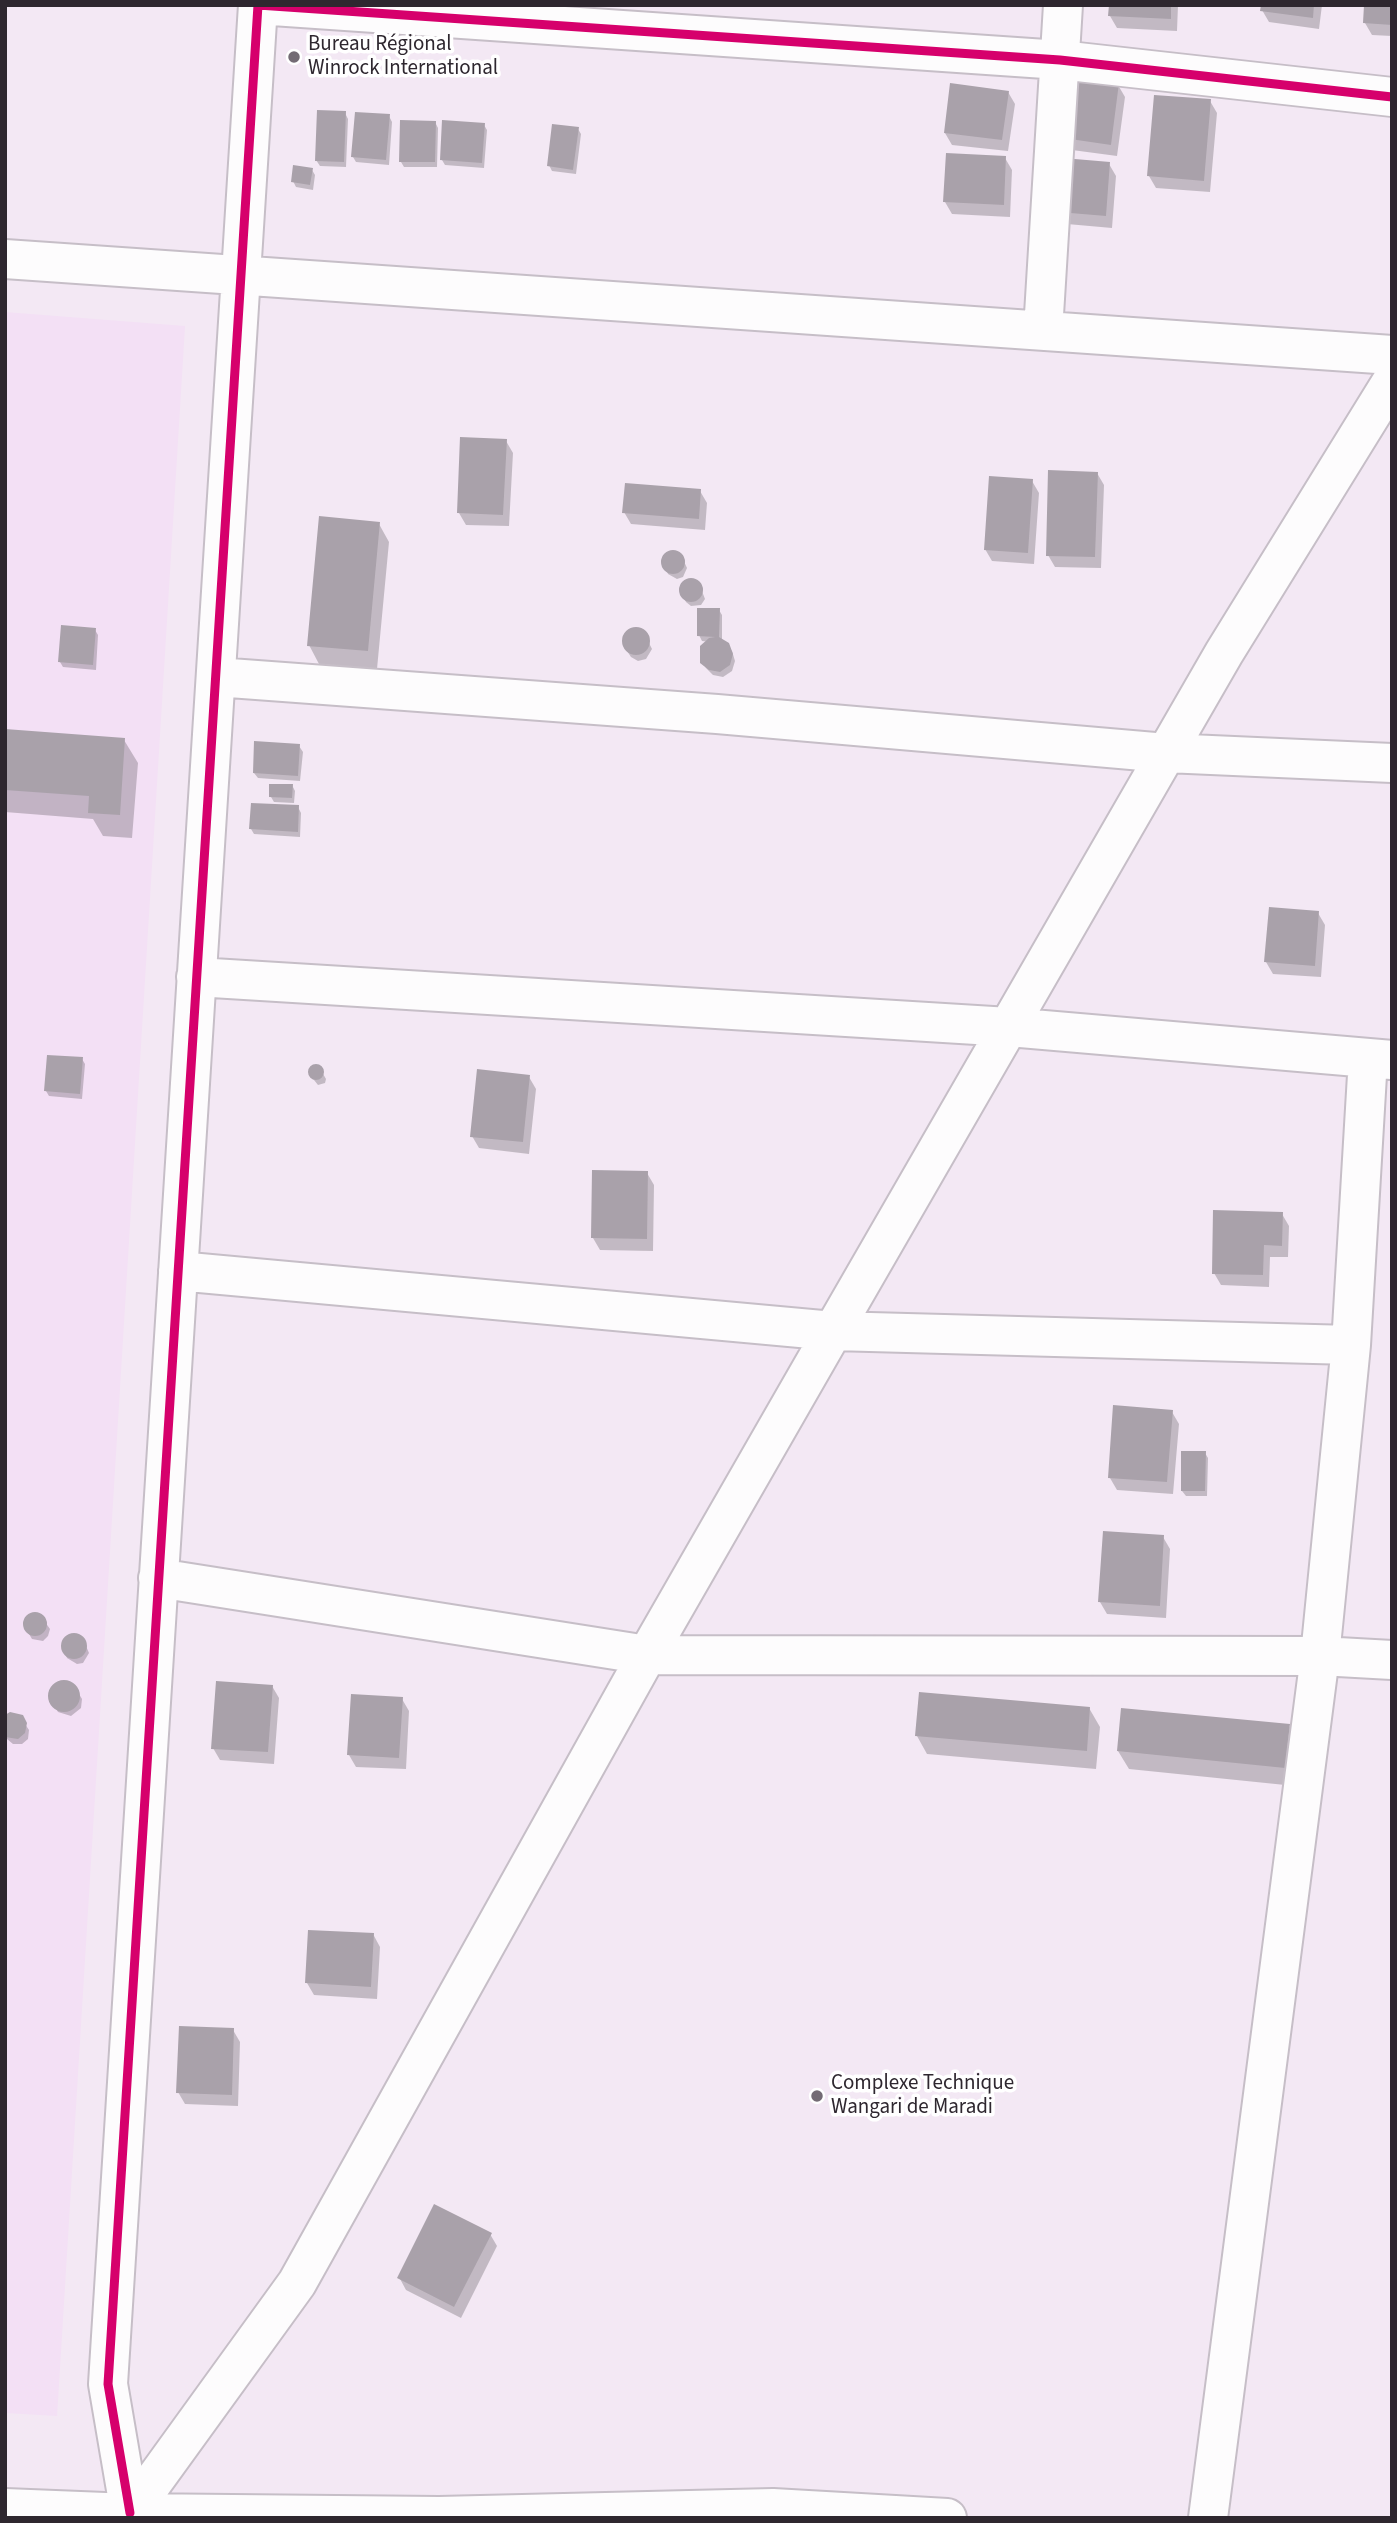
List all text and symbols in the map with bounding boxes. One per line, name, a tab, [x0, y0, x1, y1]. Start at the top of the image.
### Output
place label: Bureau Régional Winrock International	[308, 32, 498, 82]
marker: Bureau Régional Winrock International	[286, 49, 302, 65]
place label: Complexe Technique Wangari de Maradi	[831, 2071, 1014, 2121]
marker: Complexe Technique Wangari de Maradi	[809, 2088, 825, 2104]

